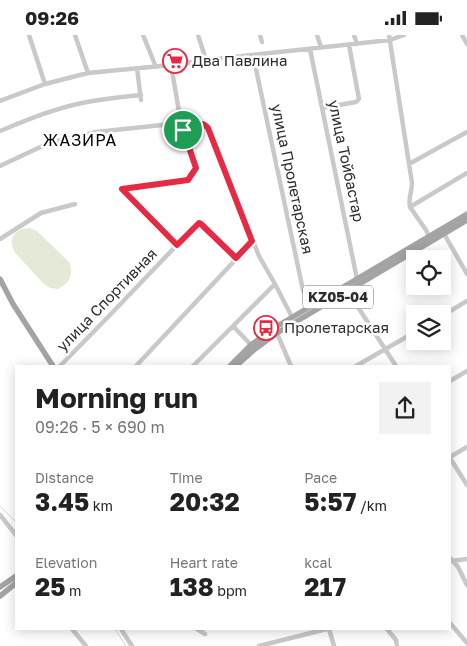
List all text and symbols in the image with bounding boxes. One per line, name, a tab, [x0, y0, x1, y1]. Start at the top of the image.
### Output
text: 09:26	[25, 6, 79, 29]
supermarket icon: Два Павлина	[162, 48, 188, 74]
place label: Два Павлина	[192, 51, 287, 69]
street label: улица Тойбастар	[325, 98, 369, 223]
street label: улица Пролетарская	[268, 102, 318, 255]
pin	[162, 109, 204, 151]
icon: arrive	[169, 116, 197, 144]
district label: ЖАЗИРА	[43, 130, 117, 150]
street label: улица Спортивная	[53, 244, 160, 355]
map controls	[406, 250, 451, 350]
button: locate	[406, 250, 451, 295]
road number: KZ05-04	[303, 285, 373, 309]
button: layers	[406, 305, 451, 350]
bus stop icon: Пролетарская	[253, 315, 279, 341]
place label: Пролетарская	[284, 318, 389, 336]
text: Morning run	[35, 381, 198, 414]
button: share	[379, 382, 431, 434]
text: 09:26 · 5 × 690 m	[35, 417, 165, 437]
text: Distance	[35, 469, 94, 486]
text: Time	[170, 469, 203, 486]
text: Pace	[304, 469, 337, 486]
text: 3.45	[35, 486, 89, 517]
text: 20:32	[170, 486, 240, 517]
text: 5:57	[304, 486, 356, 517]
text: km	[89, 497, 113, 514]
text: /km	[356, 497, 387, 514]
text: Elevation	[35, 554, 97, 571]
text: Heart rate	[170, 554, 238, 571]
text: kcal	[304, 554, 332, 571]
text: 25	[35, 571, 66, 602]
text: 138	[170, 571, 214, 602]
text: 217	[304, 571, 346, 602]
text: m	[66, 582, 81, 599]
text: bpm	[214, 582, 247, 599]

